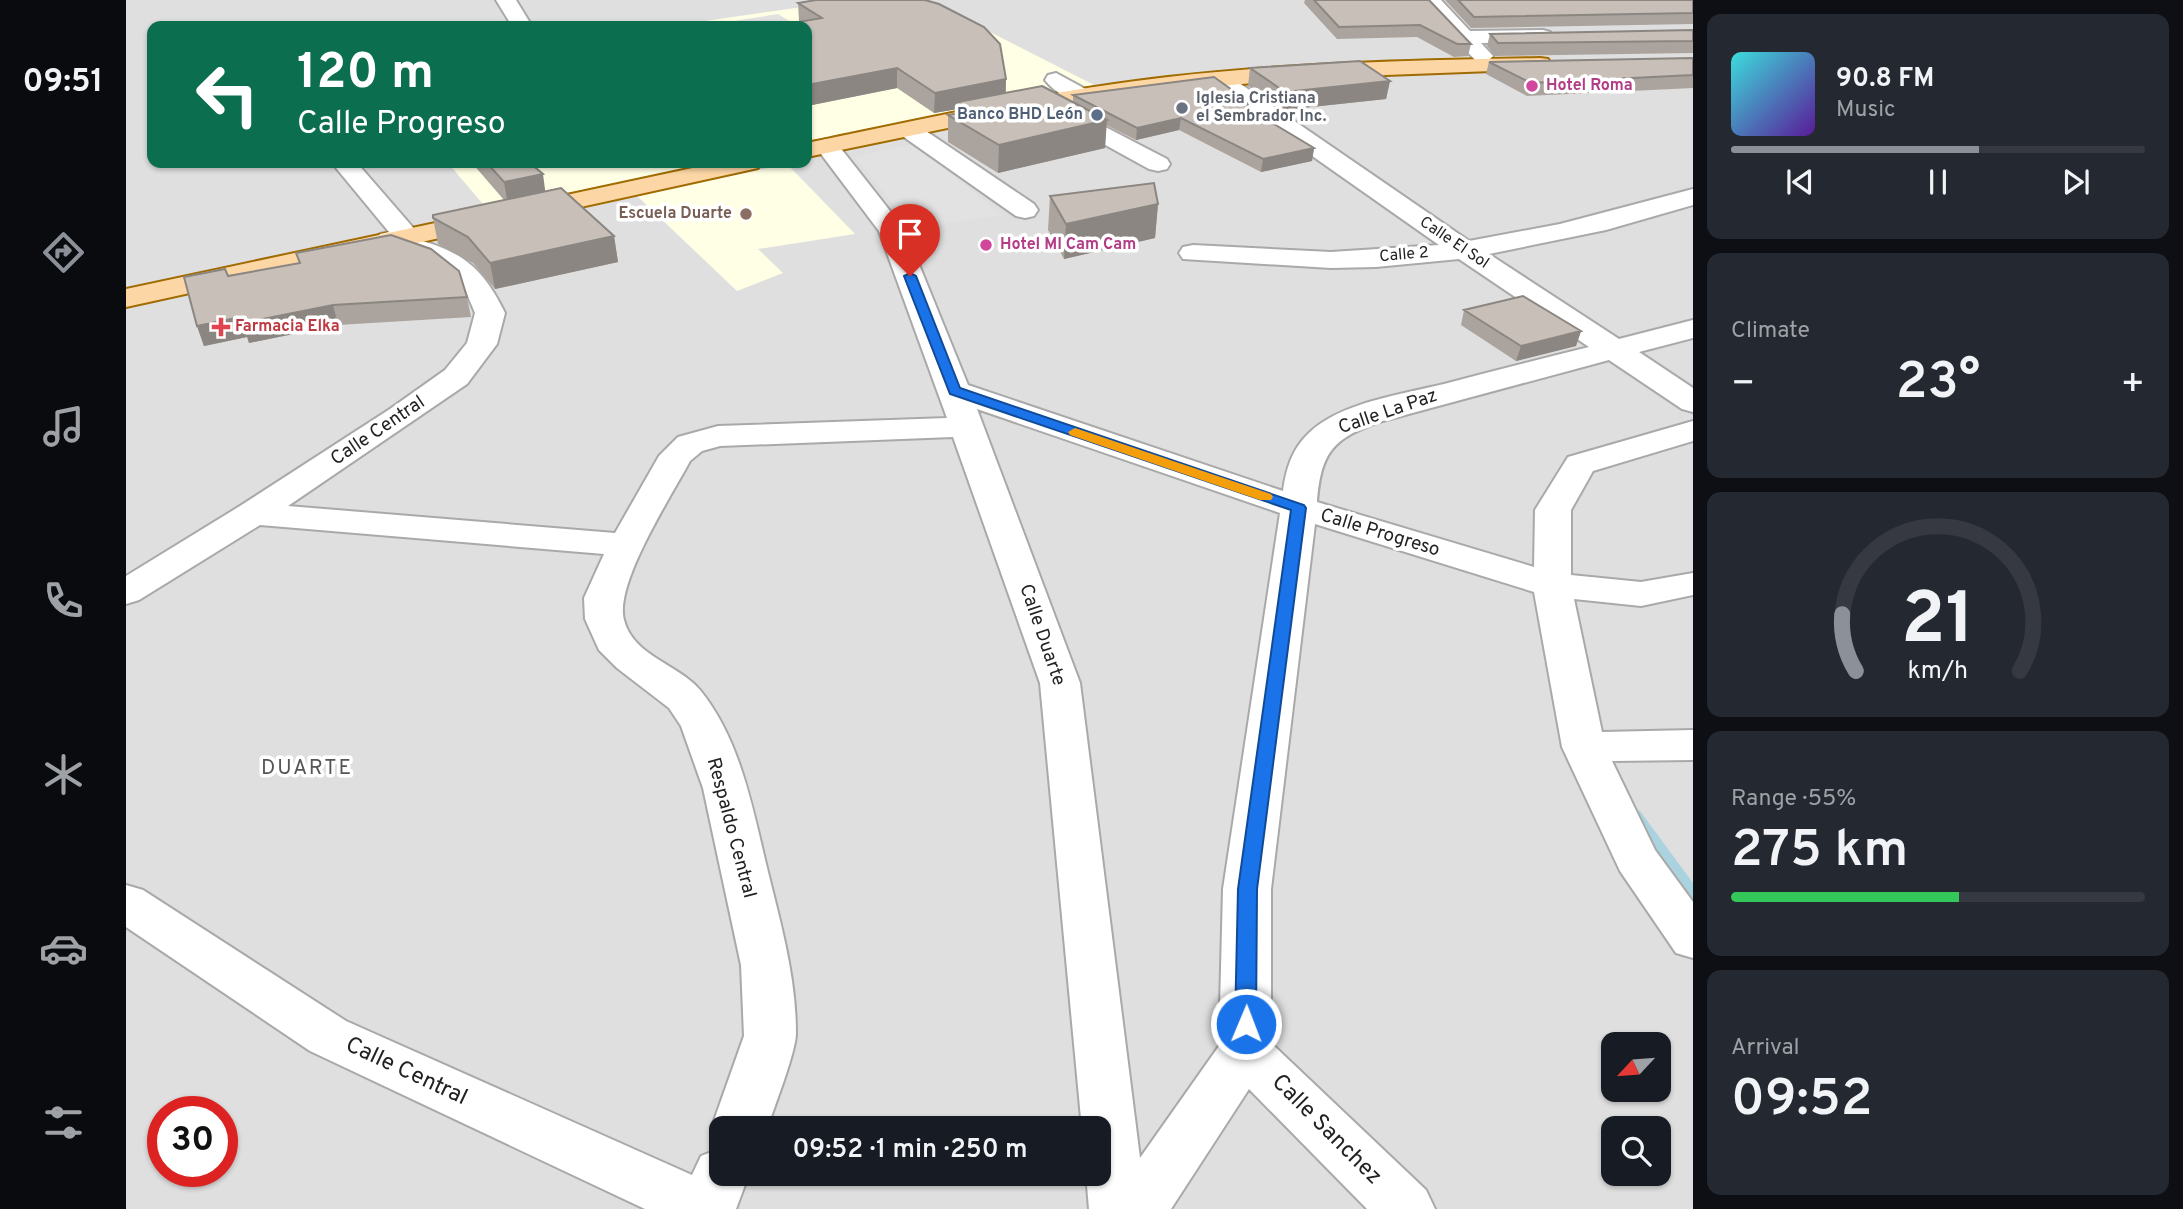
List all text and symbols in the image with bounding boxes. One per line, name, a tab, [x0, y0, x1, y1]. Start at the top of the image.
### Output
text: 120 m	[297, 44, 434, 106]
icon: left	[182, 49, 273, 140]
text: 09:51	[23, 63, 103, 103]
text: 90.8 FM	[1836, 63, 1934, 96]
place label: Hotel Roma	[1546, 76, 1633, 96]
marker: Hotel Roma	[1524, 78, 1540, 94]
place label: Iglesia Cristiana el Sembrador Inc.	[1196, 89, 1327, 127]
text: Music	[1836, 96, 1896, 125]
marker: Iglesia Cristiana el Sembrador Inc.	[1174, 100, 1190, 116]
text: Calle Progreso	[297, 105, 506, 145]
place label: Banco BHD León	[957, 105, 1083, 125]
marker: Banco BHD León	[1089, 107, 1105, 123]
icon: previous	[1781, 163, 1819, 201]
icon: pause	[1919, 163, 1957, 201]
icon: next	[2057, 163, 2095, 201]
place label: Escuela Duarte	[618, 204, 732, 224]
pin	[880, 204, 940, 276]
marker: Escuela Duarte	[738, 206, 754, 222]
street label: Calle El Sol	[1415, 212, 1493, 274]
icon: arrive	[891, 215, 929, 253]
icon: directions	[39, 228, 88, 277]
place label: Hotel MI Cam Cam	[1000, 235, 1136, 255]
marker: Hotel MI Cam Cam	[978, 237, 994, 253]
street label: Calle 2	[1379, 243, 1429, 267]
place label: Farmacia Elka	[235, 317, 340, 337]
text: Climate	[1731, 317, 1810, 346]
marker: Farmacia Elka	[213, 319, 229, 335]
text: 23°	[1896, 351, 1980, 417]
text: −	[1731, 361, 1756, 410]
text: +	[2120, 361, 2145, 410]
street label: Calle La Paz	[1335, 384, 1441, 440]
street label: Calle Central	[326, 391, 430, 471]
icon: music	[39, 402, 88, 451]
street label: Calle Progreso	[1317, 503, 1443, 563]
icon: phone	[39, 576, 88, 625]
text: 21	[1901, 577, 1975, 669]
street label: Calle Duarte	[1013, 581, 1071, 689]
text: km/h	[1908, 655, 1968, 687]
icon: climate	[39, 750, 88, 799]
district label: DUARTE	[261, 755, 353, 782]
street label: Respaldo Central	[701, 755, 761, 901]
text: Range · 55%	[1731, 785, 1856, 814]
text: 275 km	[1731, 819, 1908, 885]
icon: car	[39, 924, 88, 973]
position arrow	[1209, 987, 1283, 1061]
street label: Calle Central	[340, 1031, 472, 1113]
north arrow	[1601, 1032, 1671, 1102]
map controls	[1601, 1032, 1671, 1186]
text: Arrival	[1731, 1034, 1800, 1063]
text: 09:52	[1731, 1068, 1873, 1134]
street label: Calle Sanchez	[1265, 1069, 1387, 1191]
speed limit sign: 30	[147, 1096, 238, 1187]
icon: filters	[39, 1098, 88, 1147]
button: search	[1601, 1116, 1671, 1186]
text: 09:52 · 1 min · 250 m	[792, 1134, 1028, 1167]

